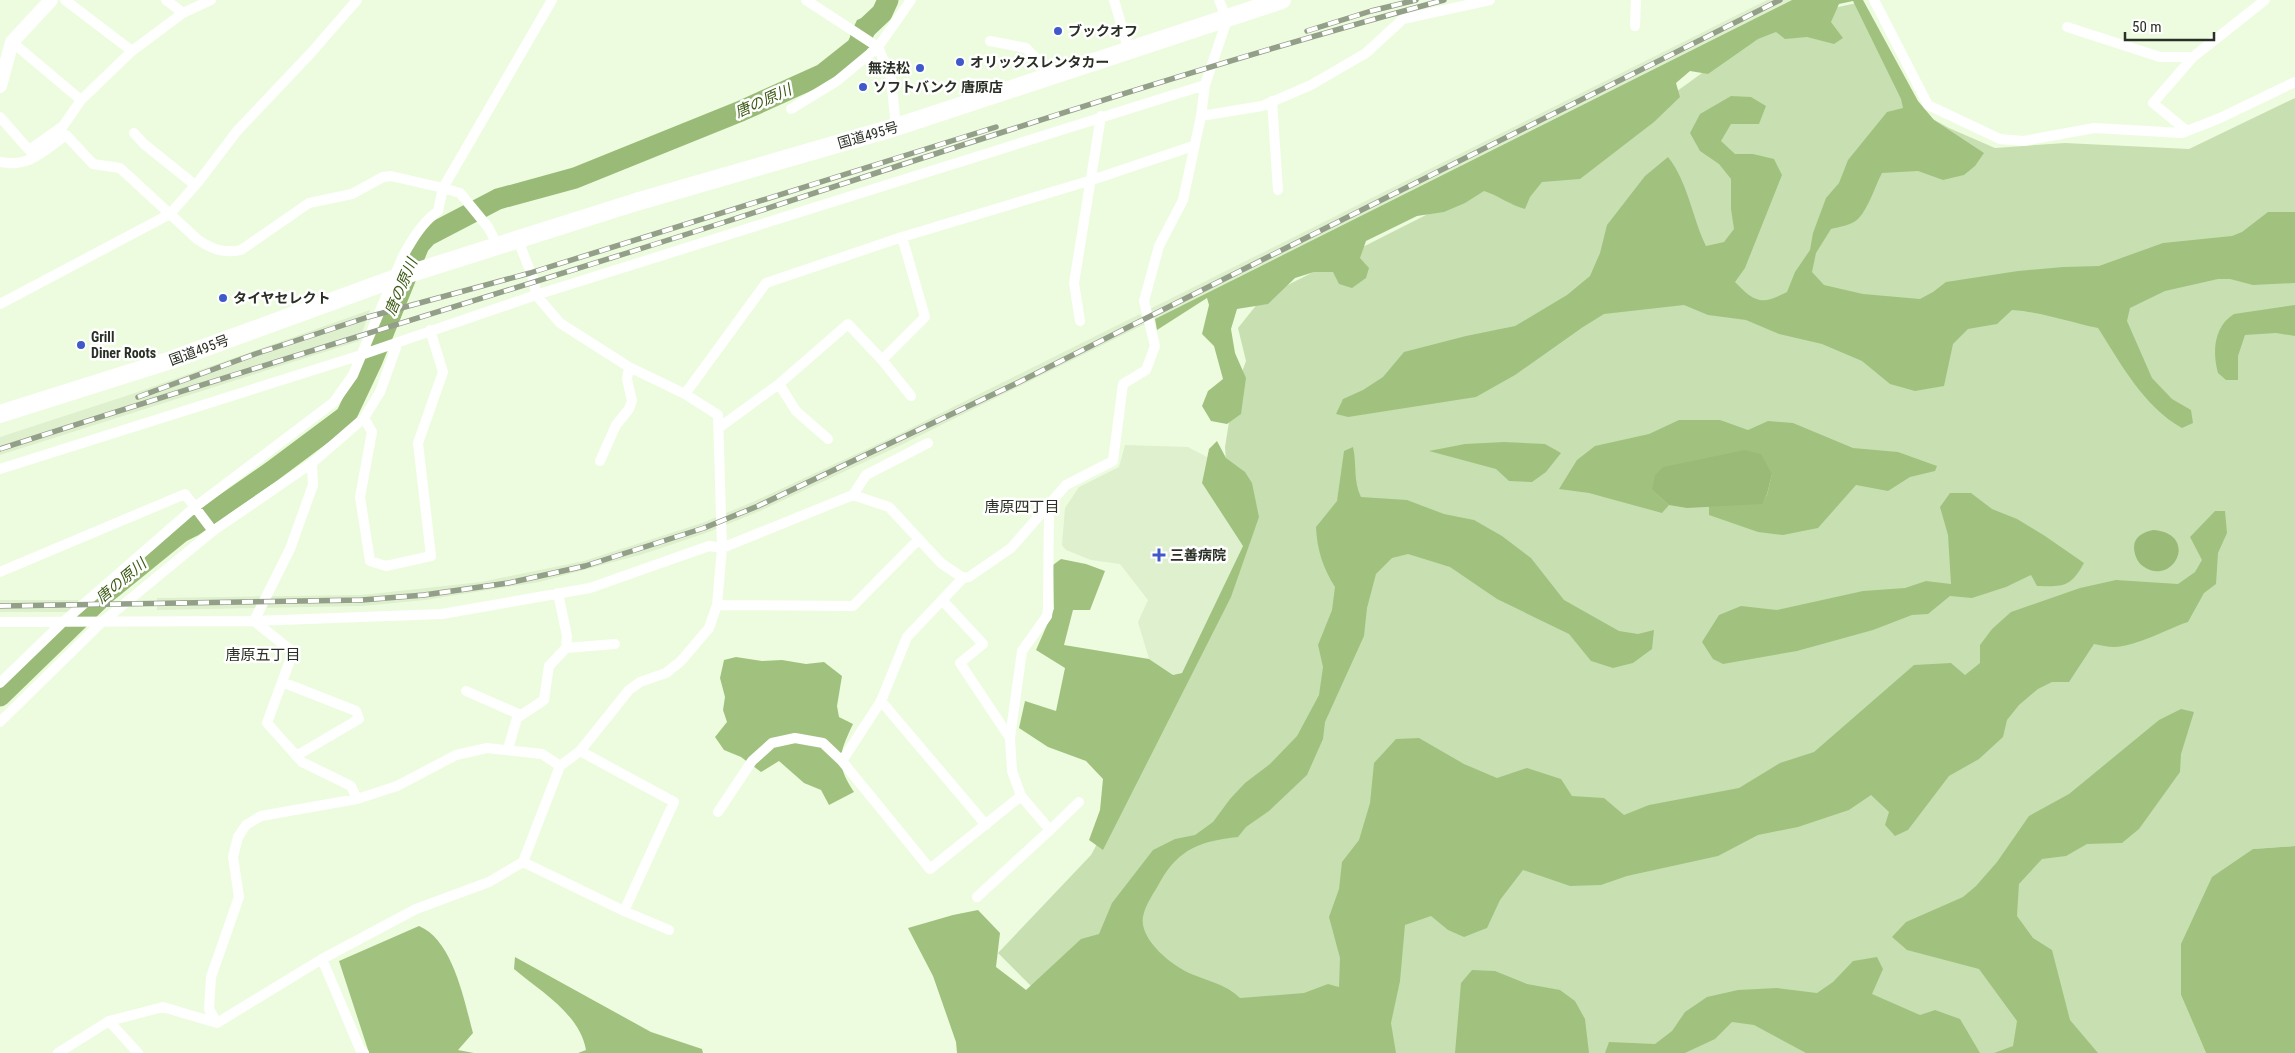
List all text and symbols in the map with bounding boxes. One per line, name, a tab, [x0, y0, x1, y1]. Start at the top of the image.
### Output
scale bar	[2125, 10, 2214, 42]
text: 50 m	[2132, 18, 2162, 36]
place label: ブックオフ	[1068, 23, 1138, 39]
marker: ブックオフ	[1052, 25, 1064, 37]
place label: オリックスレンタカー	[970, 54, 1110, 70]
marker: オリックスレンタカー	[954, 56, 966, 68]
place label: 無法松	[868, 60, 910, 76]
marker: 無法松	[914, 62, 926, 74]
place label: ソフトバンク 唐原店	[873, 79, 1003, 95]
water label: 唐の原川	[732, 80, 796, 121]
marker: ソフトバンク 唐原店	[857, 81, 869, 93]
street label: 国道495号	[836, 119, 900, 151]
water label: 唐の原川	[381, 254, 422, 318]
place label: タイヤセレクト	[233, 290, 331, 306]
marker: タイヤセレクト	[217, 292, 229, 304]
place label: Grill Diner Roots	[91, 329, 156, 361]
street label: 国道495号	[167, 332, 231, 368]
marker: Grill Diner Roots	[75, 339, 87, 351]
district label: 唐原四丁目	[984, 498, 1060, 516]
place label: 三善病院	[1170, 547, 1226, 563]
marker: 三善病院	[1152, 548, 1166, 562]
water label: 唐の原川	[92, 554, 151, 607]
district label: 唐原五丁目	[225, 646, 301, 664]

